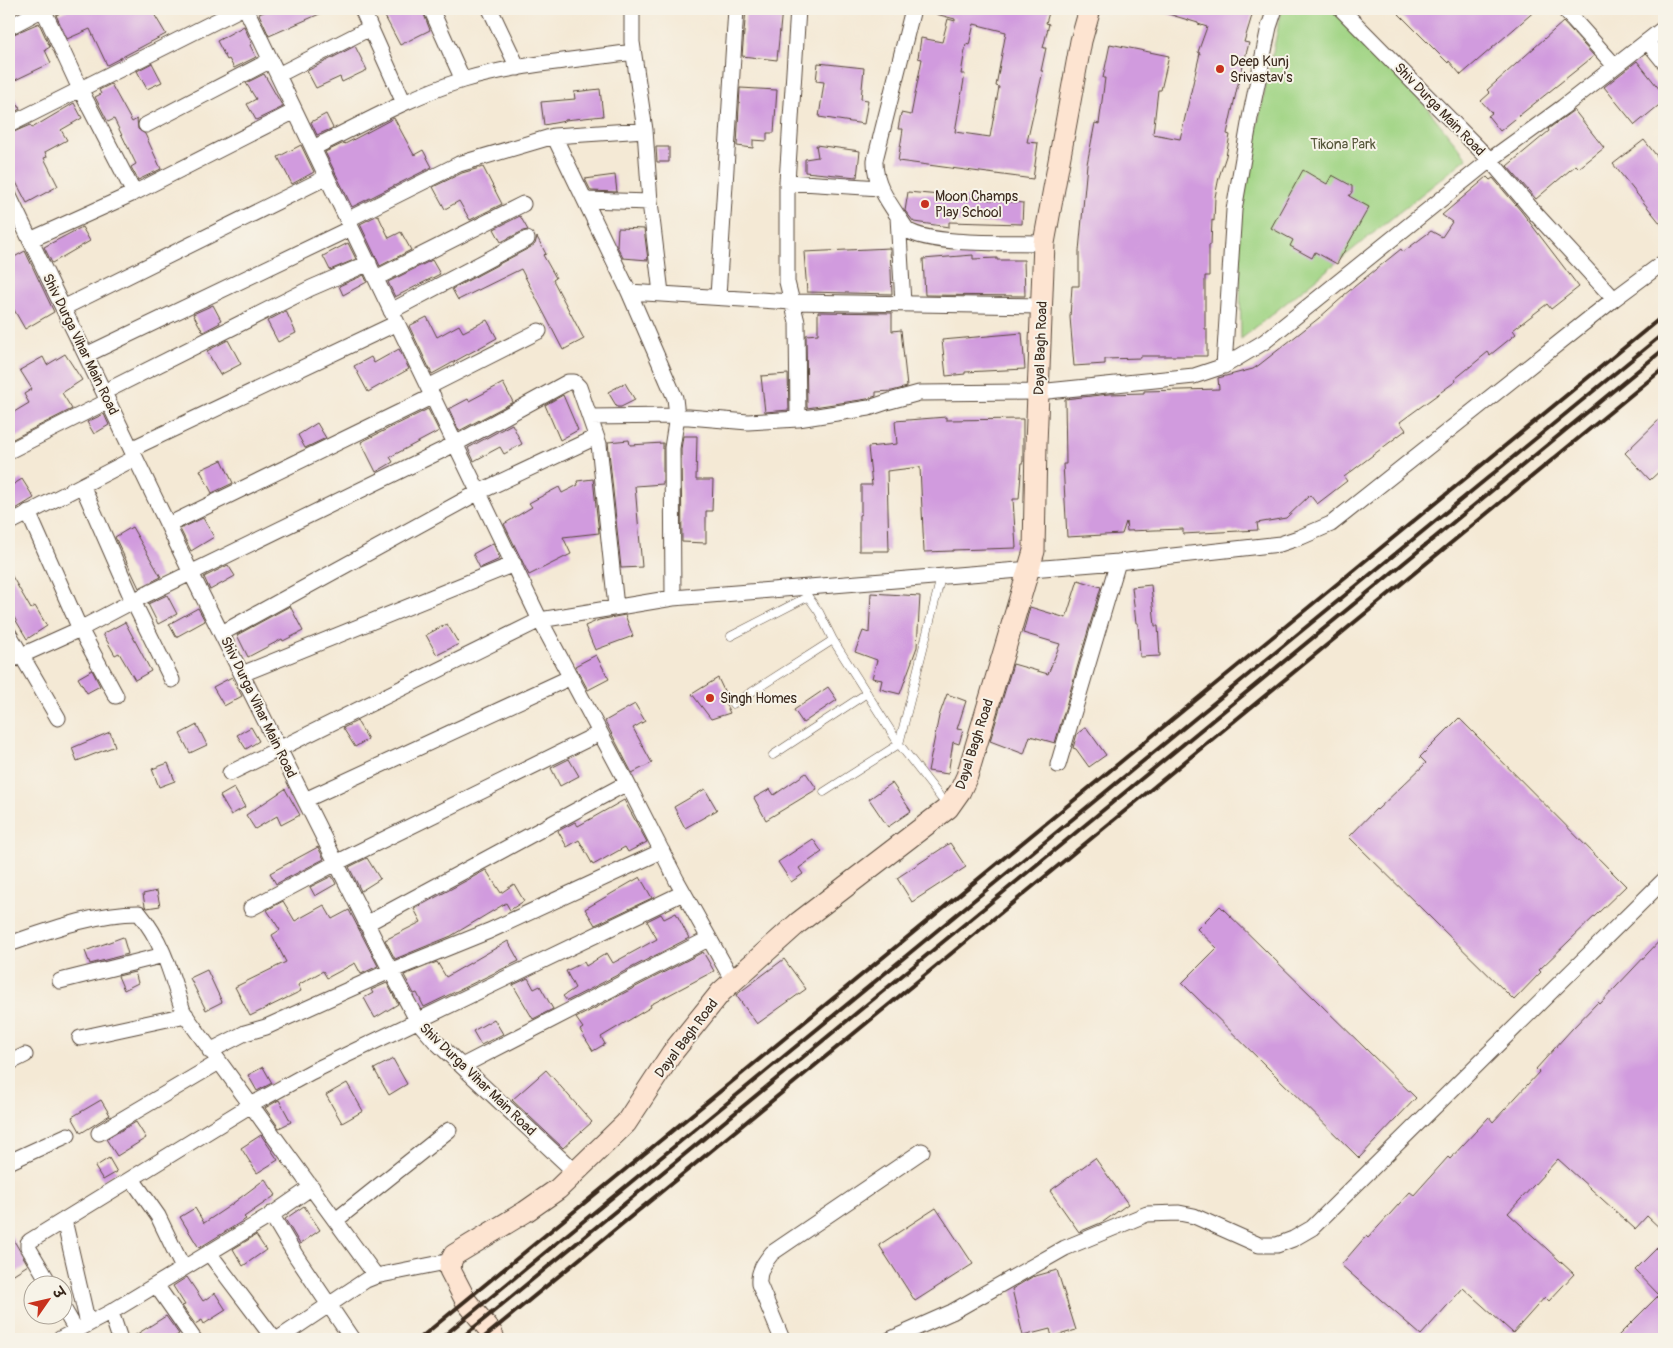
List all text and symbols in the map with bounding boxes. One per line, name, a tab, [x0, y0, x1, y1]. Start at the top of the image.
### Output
place label: Deep Kunj Srivastav's	[1230, 53, 1293, 86]
street label: Shiv Durga Main Road	[1391, 59, 1489, 160]
marker: Deep Kunj Srivastav's	[1214, 63, 1226, 75]
park label: Tikona Park	[1310, 136, 1376, 153]
place label: Moon Champs Play School	[935, 188, 1019, 221]
marker: Moon Champs Play School	[919, 198, 931, 210]
street label: Shiv Durga Vihar Main Road	[39, 271, 122, 418]
street label: Dayal Bagh Road	[1030, 300, 1051, 395]
street label: Shiv Durga Vihar Main Road	[217, 634, 300, 781]
place label: Singh Homes	[720, 690, 798, 707]
marker: Singh Homes	[704, 692, 716, 704]
street label: Dayal Bagh Road	[952, 697, 997, 792]
street label: Dayal Bagh Road	[651, 995, 722, 1081]
street label: Shiv Durga Vihar Main Road	[416, 1019, 539, 1139]
north arrow	[22, 1276, 72, 1326]
text: उ	[48, 1283, 69, 1303]

